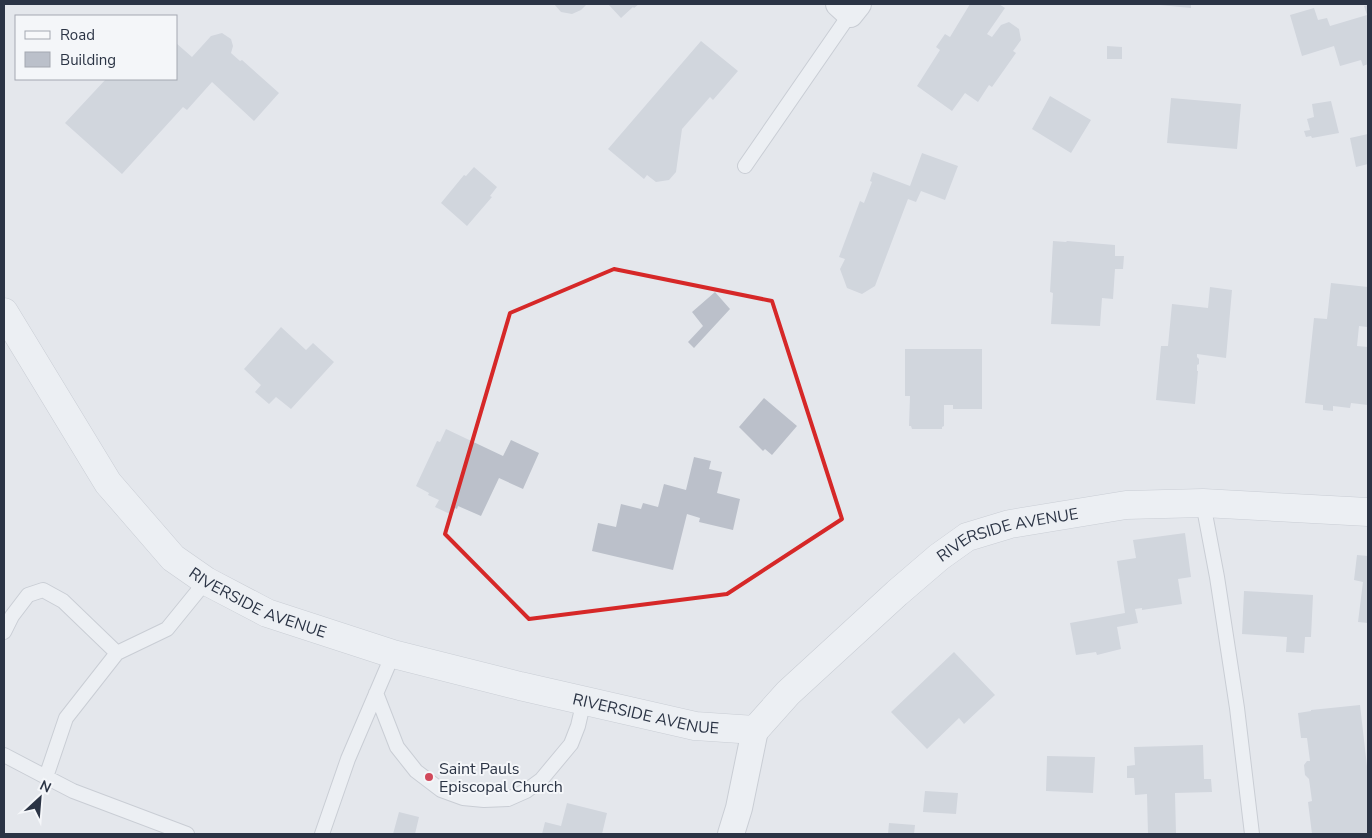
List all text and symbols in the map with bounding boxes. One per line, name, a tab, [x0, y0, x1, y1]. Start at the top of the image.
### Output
legend	[15, 15, 178, 80]
text: Road	[60, 25, 95, 45]
text: Building	[60, 50, 116, 70]
street label: RIVERSIDE AVENUE	[932, 503, 1080, 567]
street label: RIVERSIDE AVENUE	[184, 562, 329, 644]
street label: RIVERSIDE AVENUE	[570, 688, 720, 740]
place label: Saint Pauls Episcopal Church	[439, 758, 563, 798]
marker: Saint Pauls Episcopal Church	[423, 771, 435, 783]
north arrow	[15, 773, 65, 823]
text: N	[37, 776, 54, 798]

